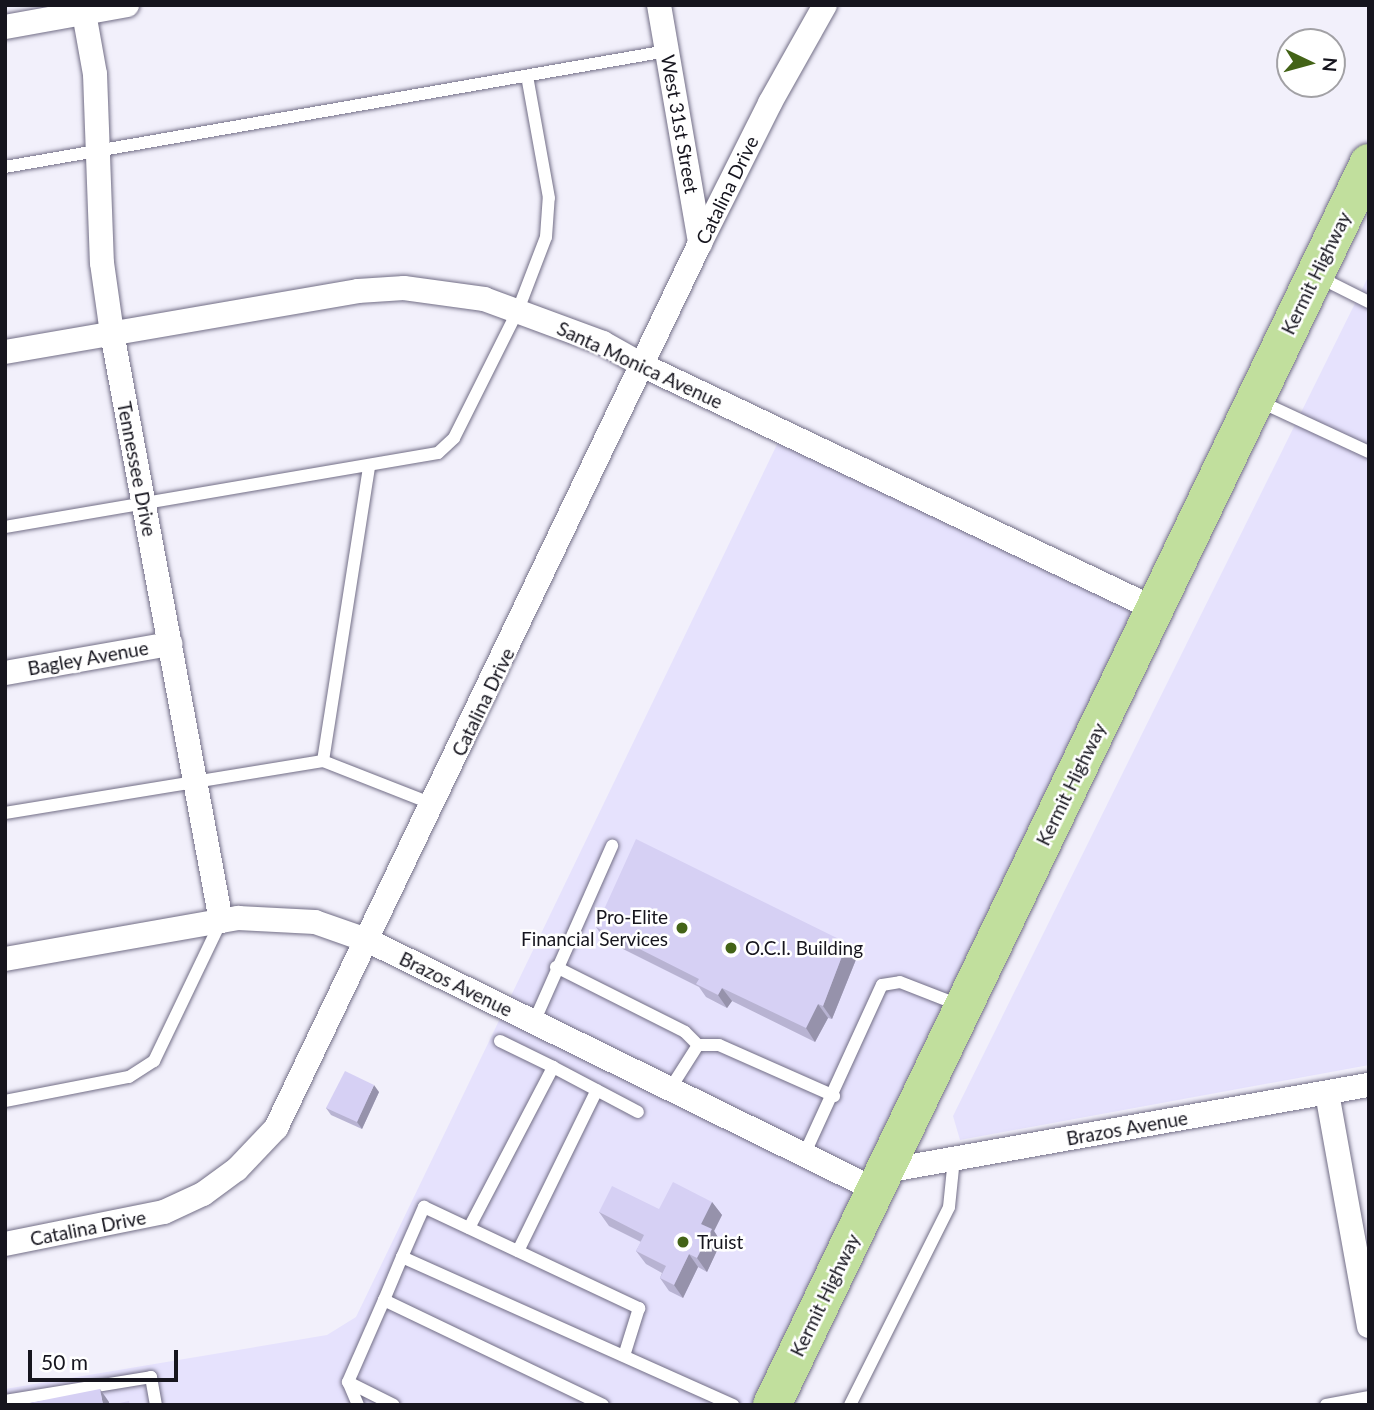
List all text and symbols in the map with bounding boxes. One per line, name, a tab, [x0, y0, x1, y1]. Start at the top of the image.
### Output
north arrow	[1276, 28, 1346, 98]
street label: West 31st Street	[657, 53, 703, 195]
text: N	[1318, 56, 1343, 73]
street label: Catalina Drive	[691, 132, 763, 248]
street label: Kermit Highway	[1276, 208, 1356, 338]
street label: Santa Monica Avenue	[553, 316, 727, 414]
street label: Tennessee Drive	[113, 400, 161, 538]
street label: Bagley Avenue	[25, 636, 151, 680]
street label: Catalina Drive	[447, 644, 519, 760]
street label: Kermit Highway	[1031, 719, 1111, 849]
place label: Pro-Elite Financial Services	[521, 906, 668, 950]
marker: Pro-Elite Financial Services	[674, 920, 690, 936]
place label: O.C.I. Building	[745, 937, 863, 959]
marker: O.C.I. Building	[723, 940, 739, 956]
street label: Brazos Avenue	[396, 947, 516, 1021]
street label: Brazos Avenue	[1064, 1106, 1190, 1150]
street label: Catalina Drive	[28, 1206, 148, 1250]
street label: Kermit Highway	[785, 1230, 865, 1360]
place label: Truist	[697, 1231, 743, 1253]
marker: Truist	[675, 1234, 691, 1250]
scale bar	[32, 1336, 182, 1380]
text: 50 m	[41, 1349, 88, 1374]

